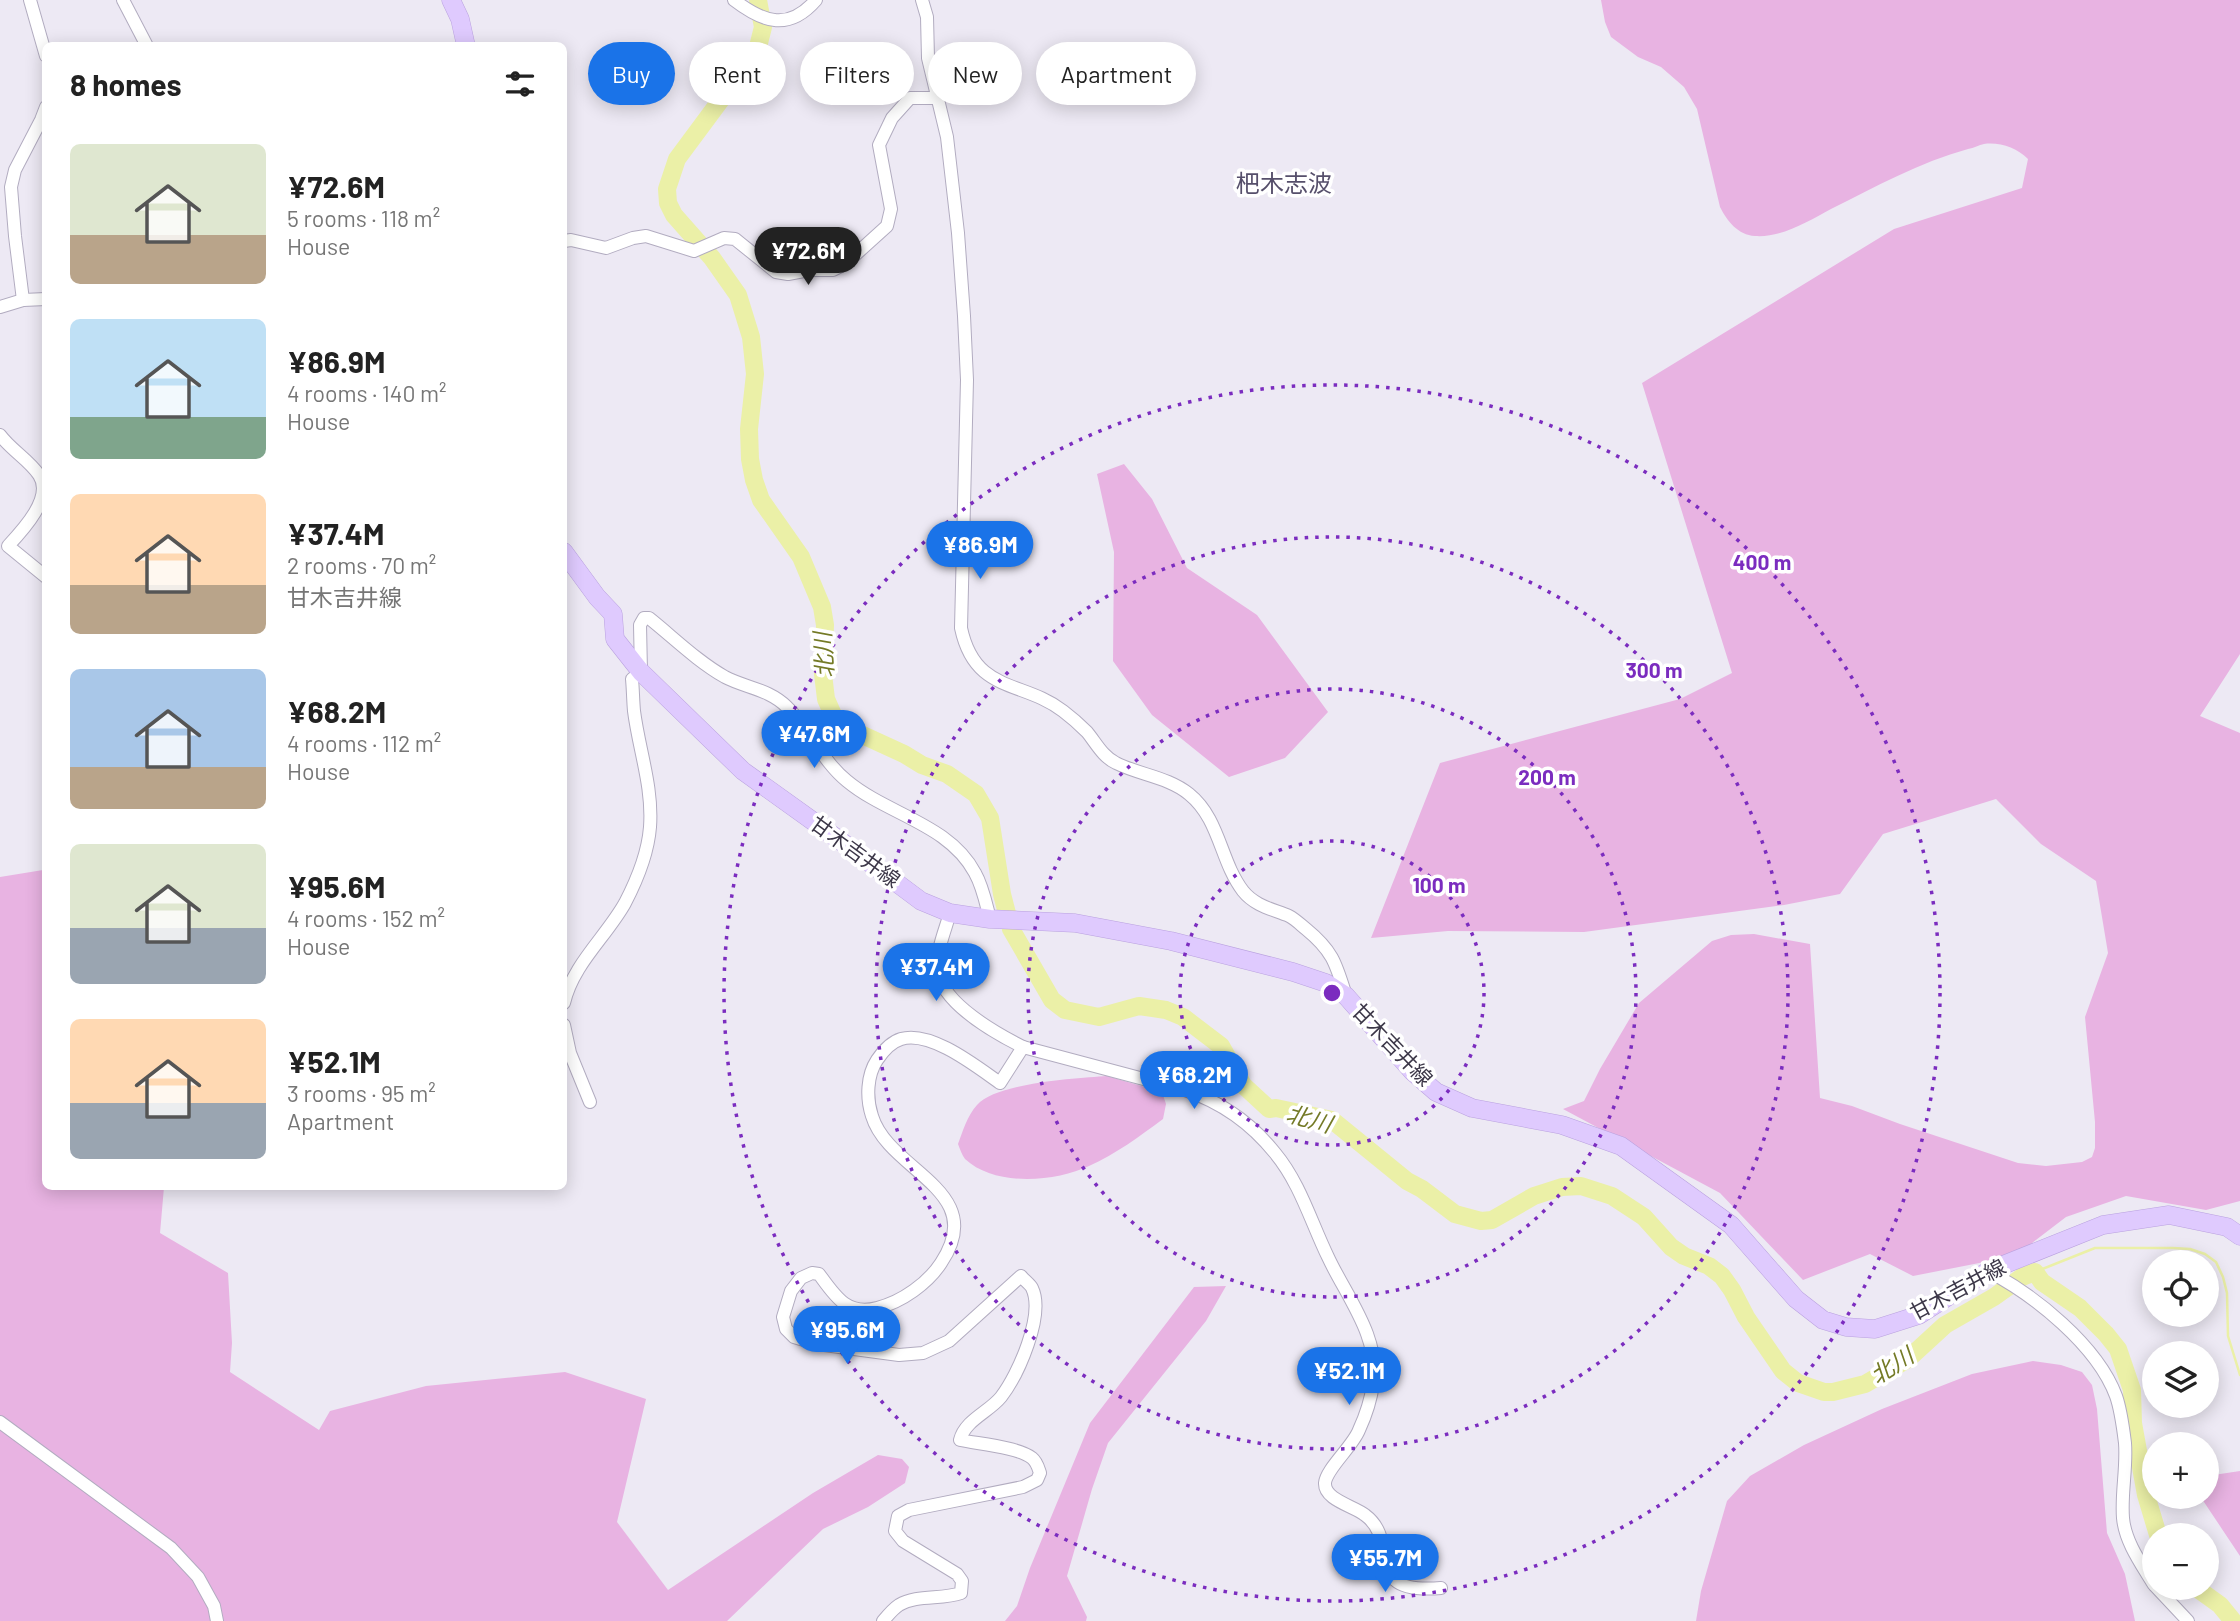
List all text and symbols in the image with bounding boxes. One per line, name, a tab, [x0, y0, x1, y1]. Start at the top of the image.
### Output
chip: Buy	[588, 42, 675, 105]
chip: Rent	[689, 42, 786, 105]
chip: Filters	[800, 42, 914, 105]
chip: New	[928, 42, 1022, 105]
chip: Apartment	[1036, 42, 1196, 105]
icon: filters	[501, 65, 539, 103]
text: 8 homes	[70, 66, 181, 102]
text: ¥72.6M	[287, 168, 385, 204]
district label: 杷木志波	[1236, 168, 1332, 197]
icon: home	[126, 172, 210, 256]
text: 5 rooms · 118 m²	[287, 204, 440, 232]
pin: ¥72.6M	[751, 228, 865, 287]
text: House	[287, 232, 350, 260]
text: ¥72.6M	[770, 236, 846, 264]
text: ¥86.9M	[287, 343, 385, 379]
icon: home	[126, 347, 210, 431]
text: 4 rooms · 140 m²	[287, 379, 447, 407]
text: House	[287, 407, 350, 435]
text: ¥37.4M	[287, 515, 384, 551]
icon: home	[126, 522, 210, 606]
pin: ¥86.9M	[923, 522, 1037, 581]
text: ¥86.9M	[942, 530, 1018, 558]
text: 400 m	[1733, 549, 1791, 574]
text: 2 rooms · 70 m²	[287, 551, 436, 579]
text: 甘木吉井線	[287, 583, 402, 611]
water label: 北川	[807, 628, 839, 679]
text: 300 m	[1625, 657, 1683, 682]
text: ¥68.2M	[287, 693, 386, 729]
icon: home	[126, 697, 210, 781]
pin: ¥47.6M	[757, 710, 871, 770]
text: ¥47.6M	[778, 719, 850, 747]
text: 4 rooms · 112 m²	[287, 729, 441, 757]
text: House	[287, 757, 350, 785]
text: 200 m	[1518, 764, 1576, 789]
street label: 甘木吉井線	[806, 810, 906, 892]
text: ¥95.6M	[287, 868, 385, 904]
icon: home	[126, 872, 210, 956]
text: 100 m	[1412, 872, 1466, 897]
text: 4 rooms · 152 m²	[287, 904, 445, 932]
text: House	[287, 932, 350, 960]
pin: ¥37.4M	[879, 944, 993, 1003]
text: ¥37.4M	[899, 952, 973, 980]
centre of rings	[1320, 981, 1344, 1005]
street label: 甘木吉井線	[1348, 998, 1439, 1090]
text: ¥52.1M	[287, 1043, 381, 1079]
icon: home	[126, 1047, 210, 1131]
pin: ¥68.2M	[1137, 1052, 1251, 1111]
text: ¥68.2M	[1156, 1060, 1232, 1088]
text: 3 rooms · 95 m²	[287, 1079, 436, 1107]
water label: 北川	[1283, 1099, 1338, 1138]
text: Apartment	[287, 1107, 394, 1135]
map controls	[2142, 1250, 2219, 1600]
button: locate	[2142, 1250, 2219, 1327]
street label: 甘木吉井線	[1905, 1253, 2010, 1324]
pin: ¥95.6M	[790, 1306, 904, 1366]
text: ¥95.6M	[809, 1315, 885, 1343]
water label: 北川	[1865, 1339, 1921, 1389]
button: layers	[2142, 1341, 2219, 1418]
pin: ¥52.1M	[1292, 1348, 1406, 1407]
text: ¥52.1M	[1313, 1356, 1385, 1384]
button: +	[2142, 1432, 2219, 1509]
button: −	[2142, 1523, 2219, 1600]
pin: ¥55.7M	[1328, 1534, 1442, 1594]
text: ¥55.7M	[1348, 1543, 1422, 1571]

